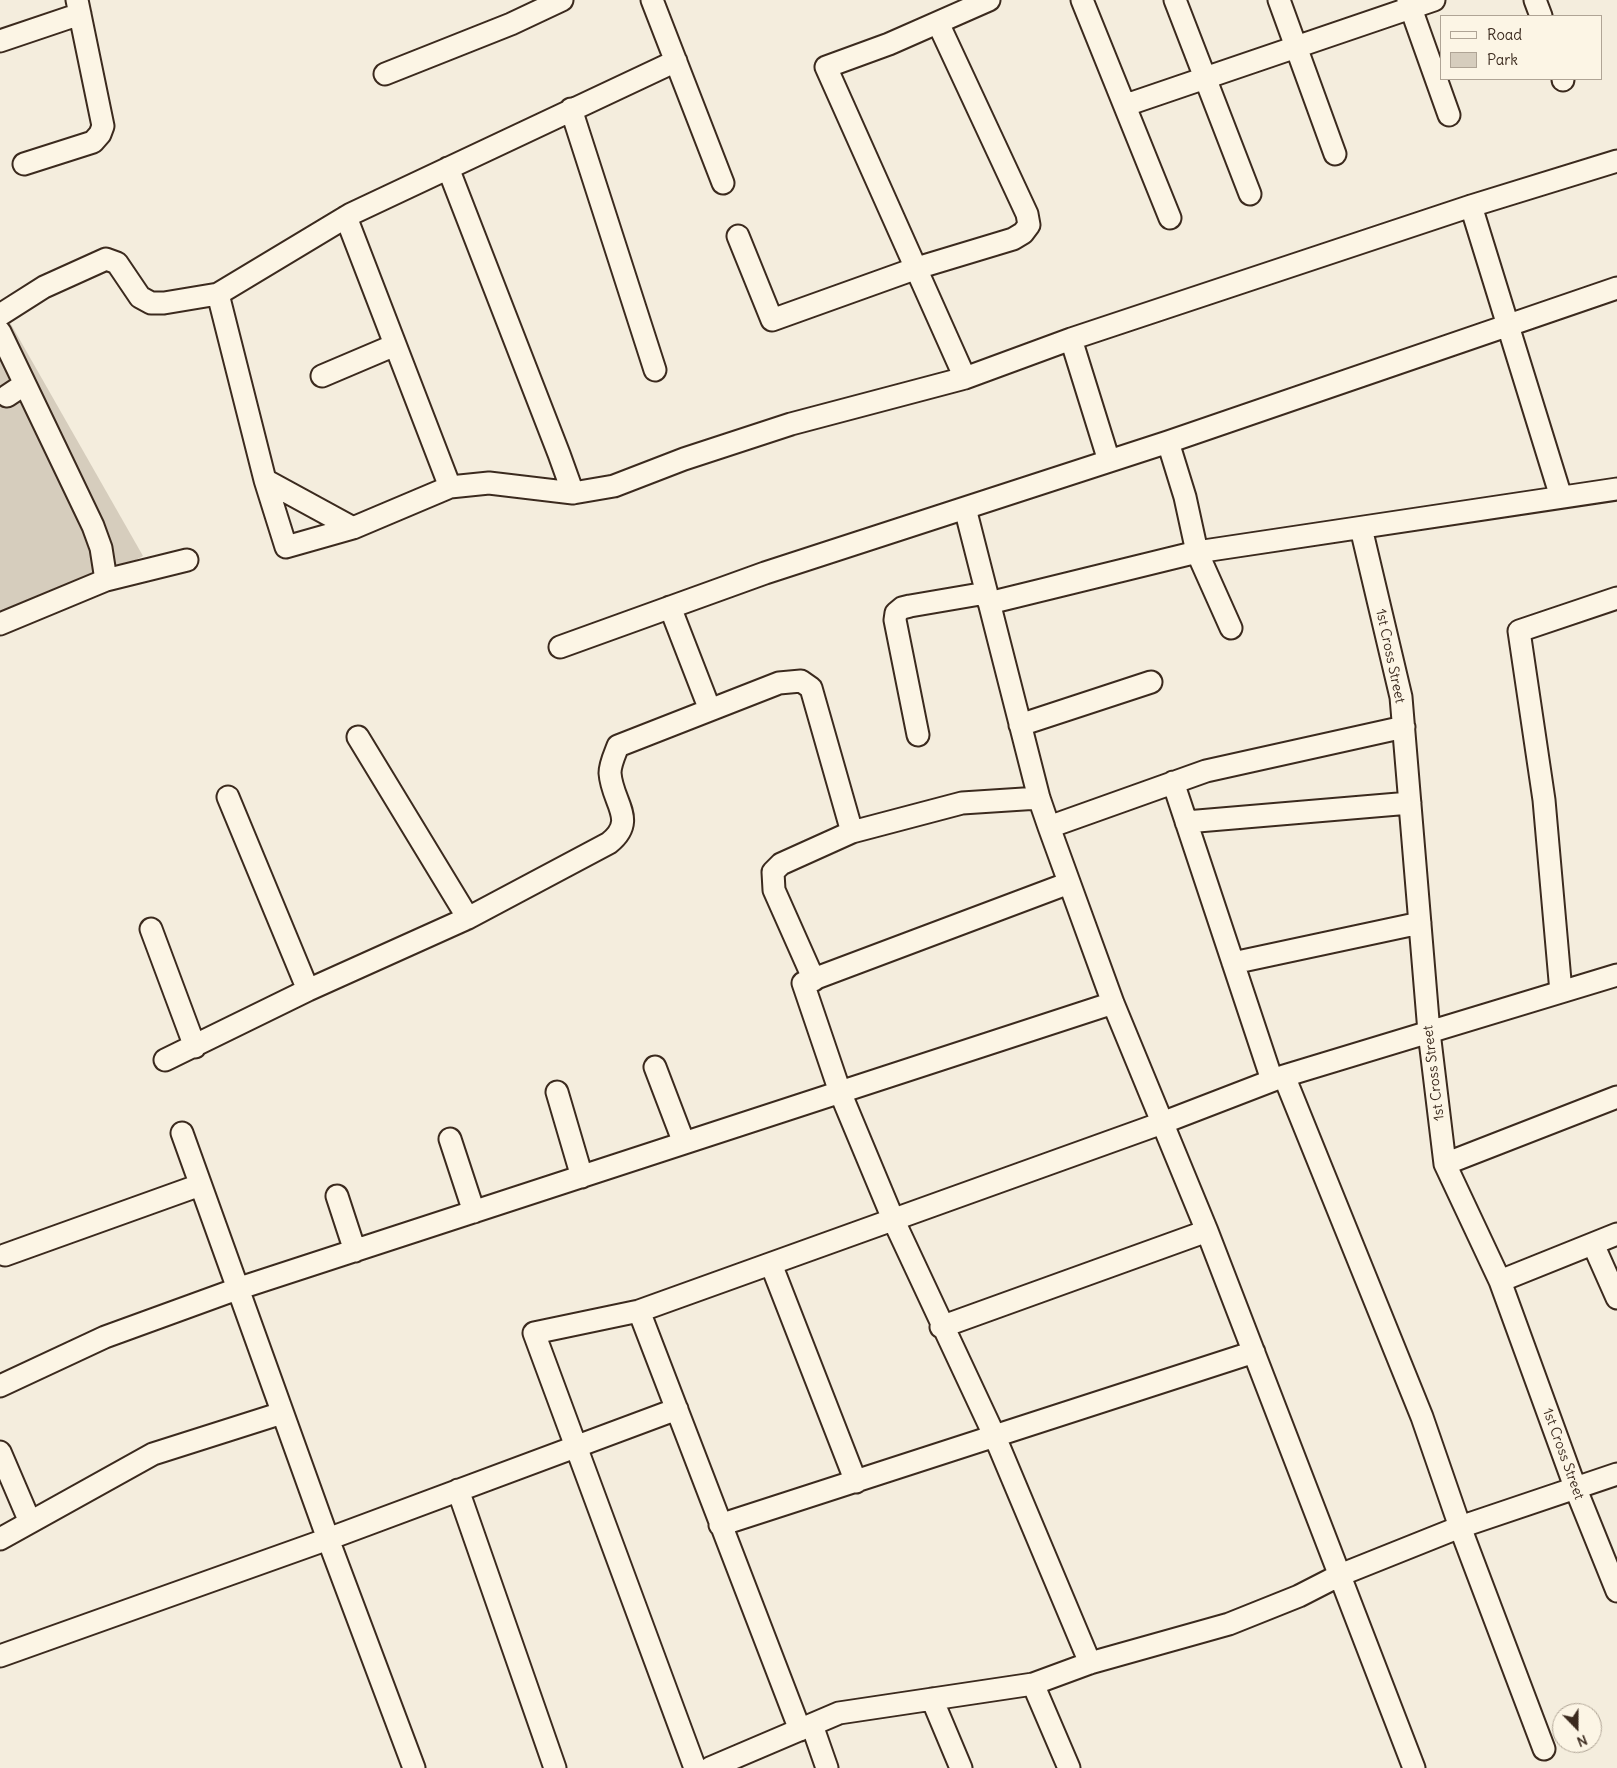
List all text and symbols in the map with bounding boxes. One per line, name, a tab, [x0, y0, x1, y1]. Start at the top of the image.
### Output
legend	[1440, 15, 1602, 80]
text: Road	[1487, 25, 1522, 44]
text: Park	[1487, 50, 1518, 69]
street label: 1st Cross Street	[1372, 607, 1408, 705]
street label: 1st Cross Street	[1420, 1024, 1448, 1122]
street label: 1st Cross Street	[1539, 1406, 1587, 1502]
north arrow	[1552, 1703, 1602, 1753]
text: N	[1574, 1731, 1590, 1751]

